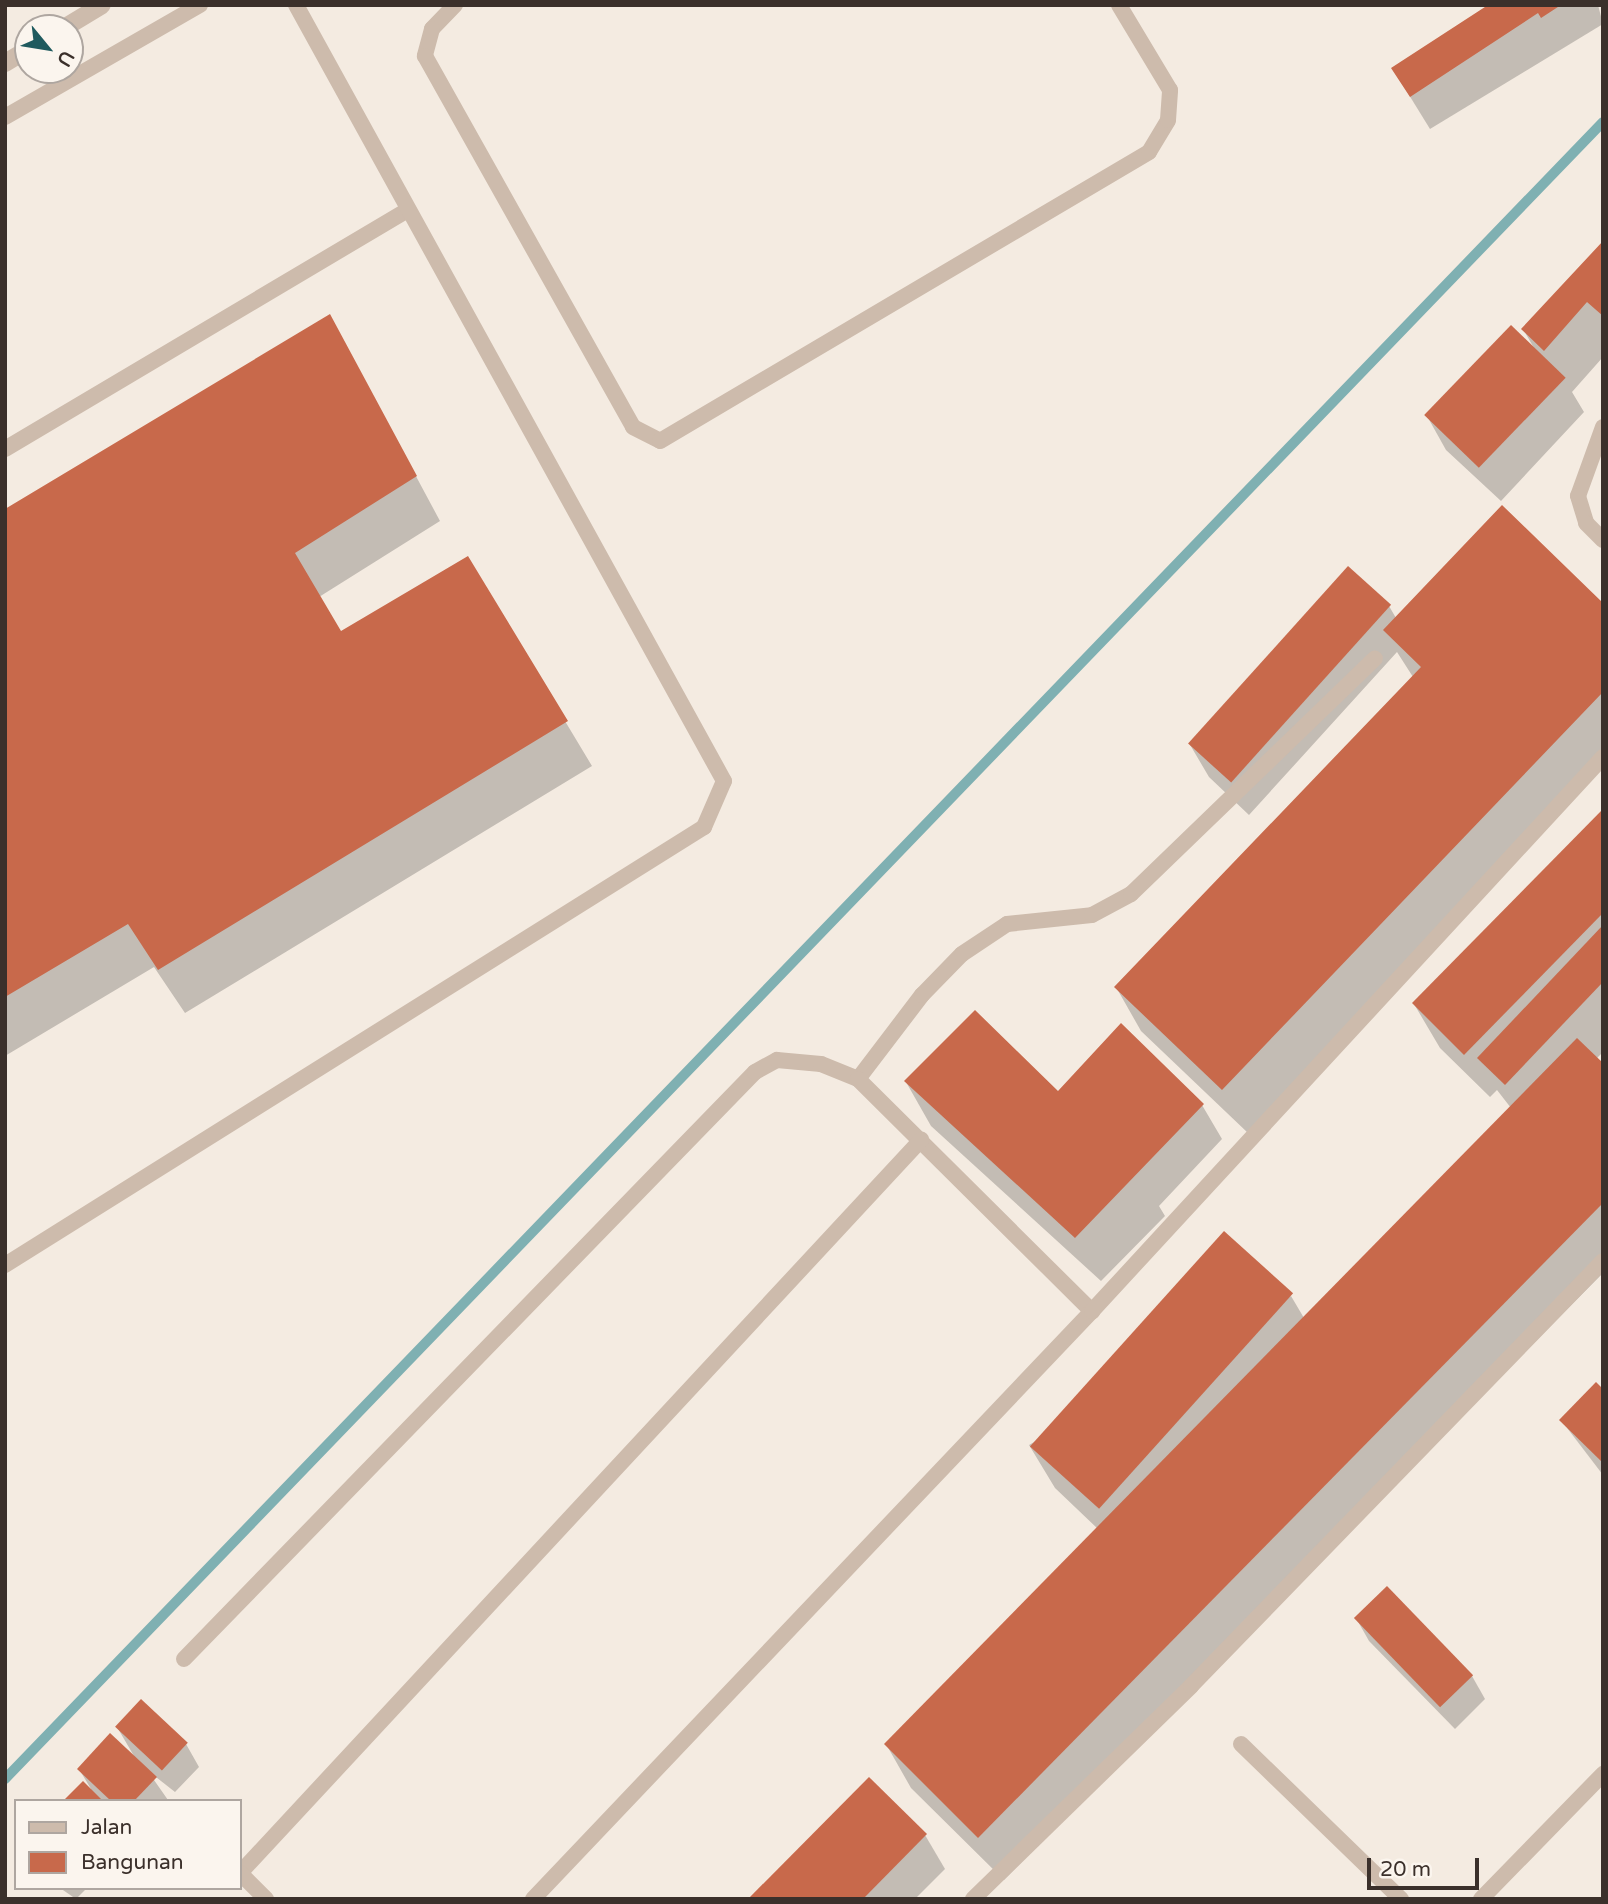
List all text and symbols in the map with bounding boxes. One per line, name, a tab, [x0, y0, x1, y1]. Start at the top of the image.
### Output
north arrow	[14, 14, 84, 84]
text: U	[52, 47, 79, 70]
legend	[14, 1799, 242, 1890]
text: Jalan	[81, 1815, 132, 1840]
scale bar	[1370, 1844, 1482, 1888]
text: Bangunan	[81, 1850, 184, 1875]
text: 20 m	[1380, 1857, 1431, 1882]

